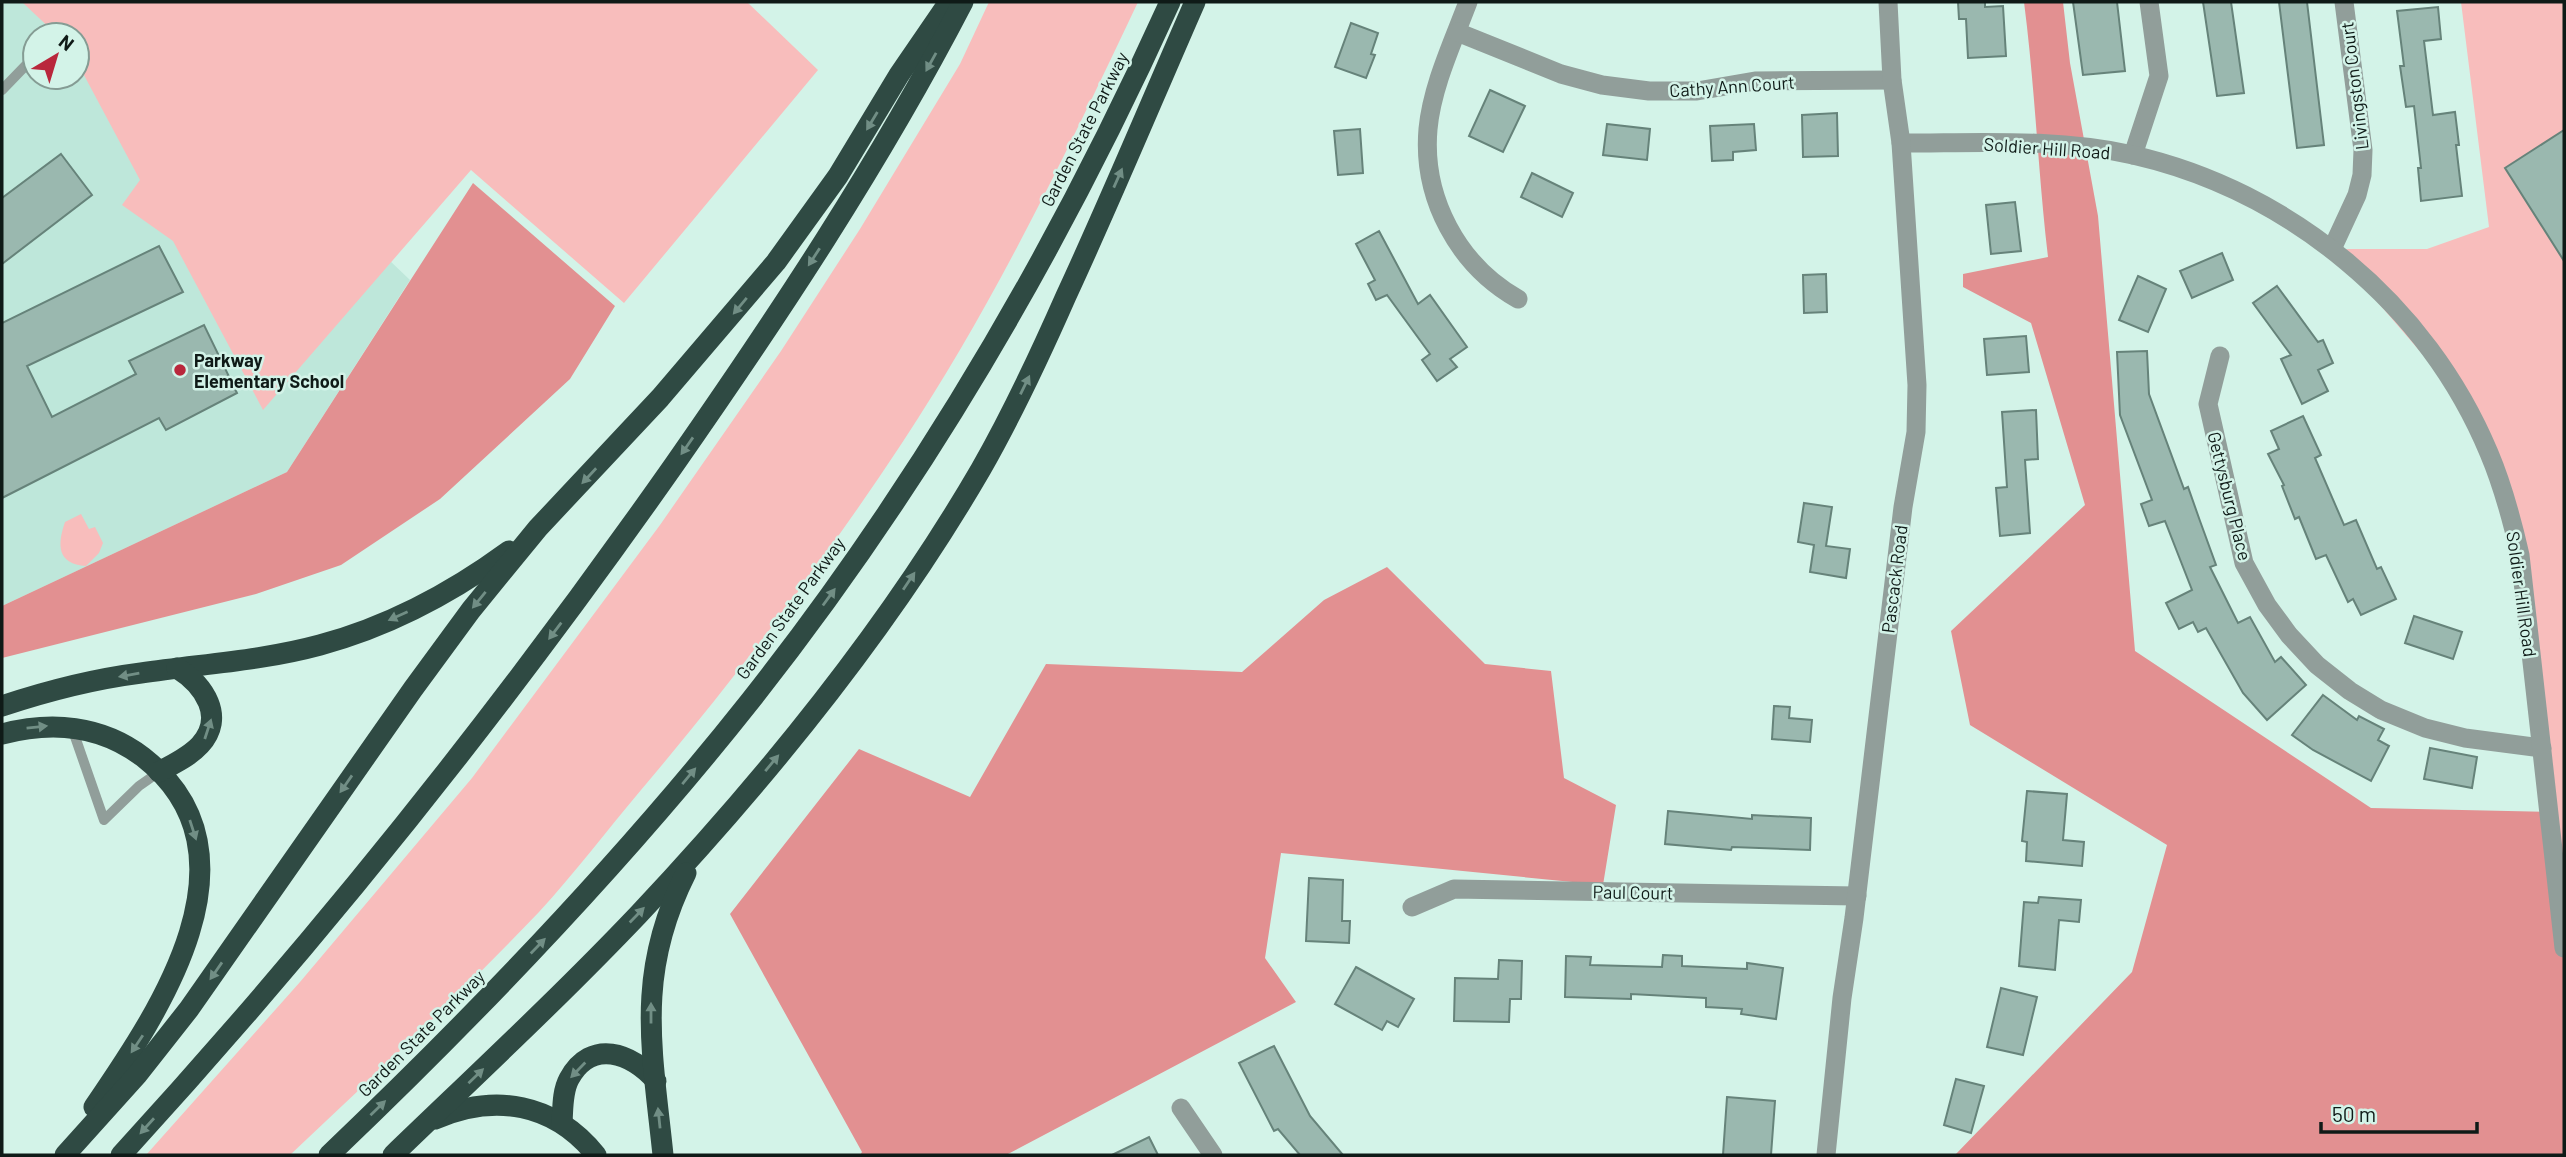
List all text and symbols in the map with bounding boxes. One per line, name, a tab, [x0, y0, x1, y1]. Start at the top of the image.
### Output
north arrow	[21, 21, 91, 91]
street label: Livingston Court	[2335, 21, 2373, 151]
text: N	[55, 29, 79, 55]
street label: Garden State Parkway	[1035, 48, 1133, 210]
one-way arrow	[925, 52, 937, 72]
street label: Cathy Ann Court	[1669, 71, 1795, 101]
one-way arrow	[866, 111, 878, 130]
street label: Soldier Hill Road	[1983, 133, 2111, 163]
one-way arrow	[1113, 167, 1124, 188]
one-way arrow	[808, 247, 821, 267]
one-way arrow	[733, 297, 748, 314]
place label: Parkway Elementary School	[194, 349, 344, 392]
marker: Parkway Elementary School	[172, 362, 188, 378]
one-way arrow	[1019, 375, 1030, 395]
street label: Gettysburg Place	[2203, 429, 2257, 563]
one-way arrow	[680, 437, 694, 455]
one-way arrow	[581, 467, 597, 484]
street label: Pascack Road	[1876, 524, 1912, 634]
street label: Soldier Hill Road	[2502, 530, 2542, 658]
street label: Garden State Parkway	[731, 533, 849, 683]
one-way arrow	[903, 571, 916, 591]
one-way arrow	[821, 588, 836, 606]
one-way arrow	[472, 590, 487, 608]
one-way arrow	[387, 611, 408, 622]
one-way arrow	[548, 622, 562, 640]
one-way arrow	[118, 670, 140, 681]
one-way arrow	[203, 718, 213, 739]
one-way arrow	[26, 722, 48, 733]
one-way arrow	[764, 754, 779, 771]
one-way arrow	[681, 768, 696, 785]
one-way arrow	[339, 775, 353, 793]
one-way arrow	[188, 820, 199, 841]
street label: Paul Court	[1592, 880, 1674, 904]
one-way arrow	[629, 907, 645, 924]
one-way arrow	[530, 938, 546, 955]
one-way arrow	[209, 962, 223, 980]
street label: Garden State Parkway	[353, 965, 489, 1101]
one-way arrow	[645, 1002, 657, 1024]
one-way arrow	[130, 1035, 144, 1053]
one-way arrow	[570, 1061, 586, 1078]
one-way arrow	[467, 1068, 484, 1084]
scale bar	[2321, 1090, 2477, 1134]
one-way arrow	[369, 1101, 386, 1117]
text: 50 m	[2332, 1101, 2376, 1126]
one-way arrow	[653, 1107, 664, 1129]
one-way arrow	[140, 1118, 155, 1135]

